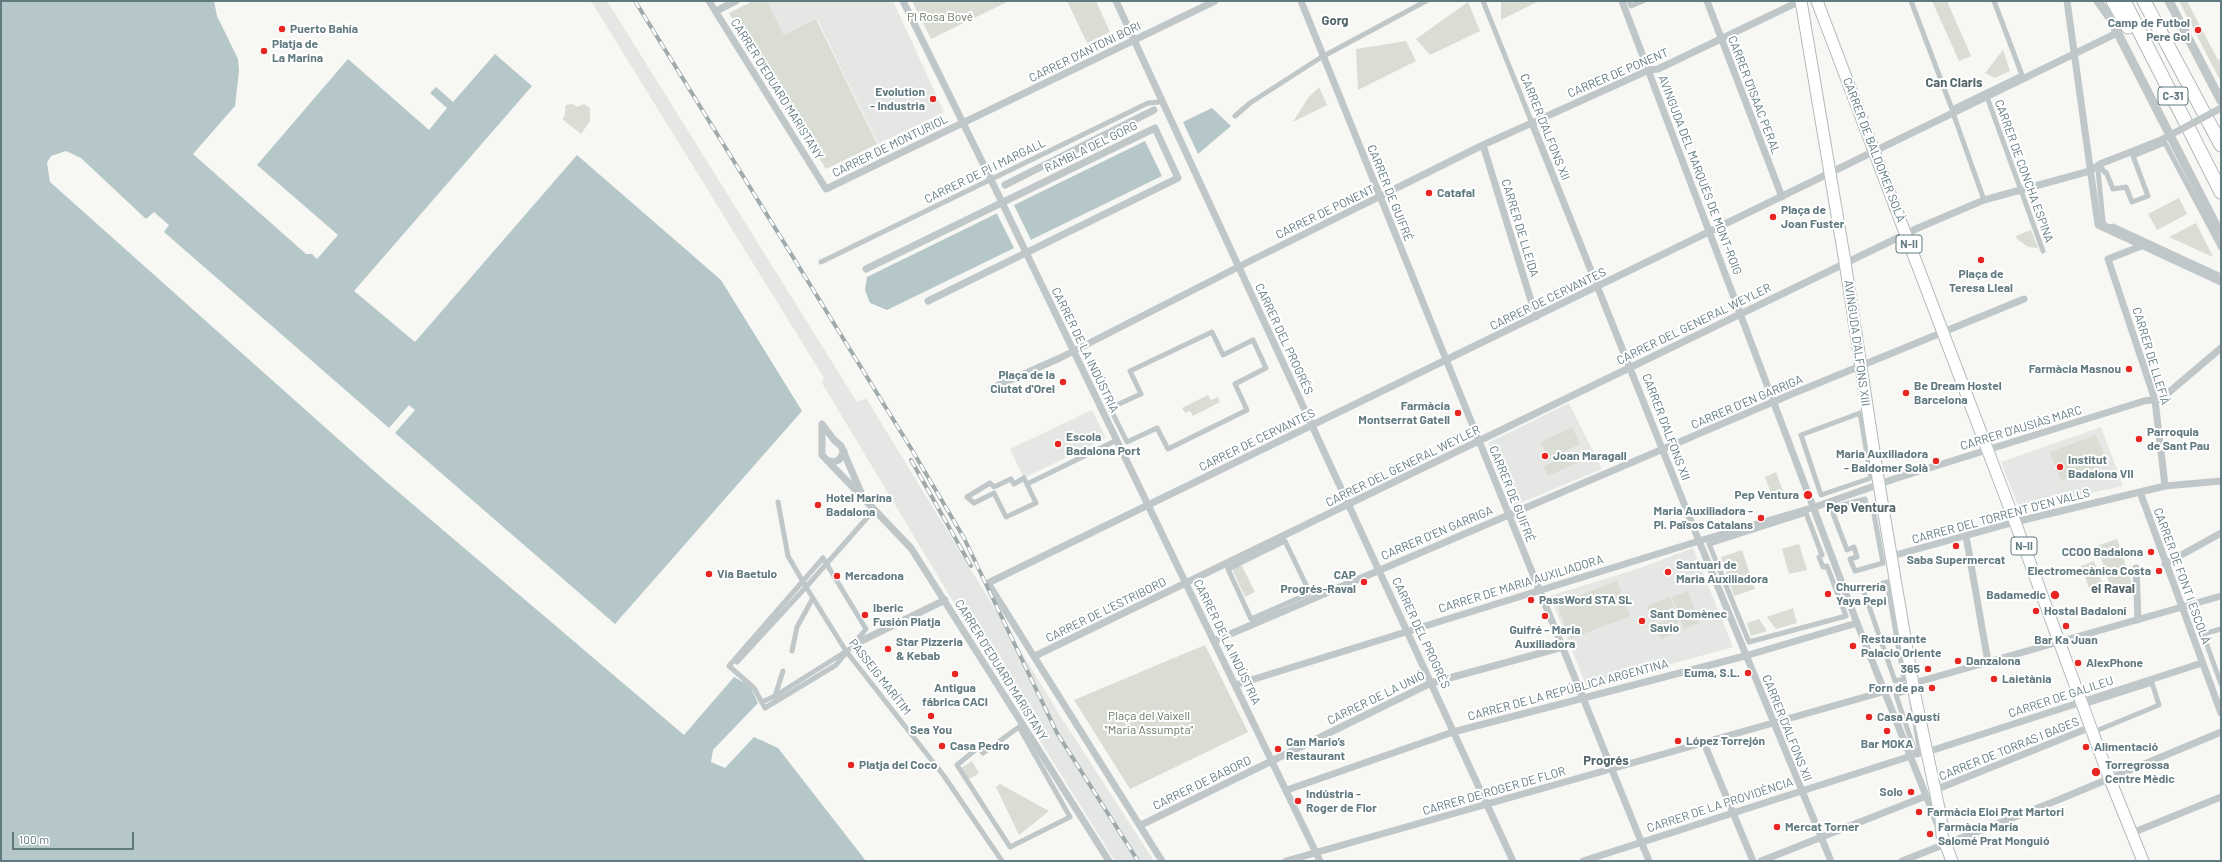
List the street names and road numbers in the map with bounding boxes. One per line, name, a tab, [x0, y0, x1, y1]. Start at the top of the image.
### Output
street label: CARRER D'EDUARD MARISTANY	[728, 16, 826, 162]
street label: CARRER D'ANTONI BORI	[1027, 19, 1143, 85]
street label: CARRER D'ISAAC PERAL	[1725, 34, 1783, 156]
street label: CARRER DE PONENT	[1565, 45, 1671, 101]
street label: CARRER D'ALFONS XII	[1517, 72, 1573, 182]
street label: AVINGUDA DEL MARQUÈS DE MONT-ROIG	[1655, 73, 1745, 277]
street label: CARRER DE BALDOMER SOLÀ	[1840, 75, 1908, 225]
road number: C-31	[2158, 87, 2188, 105]
street label: CARRER DE CONCHA ESPINA	[1991, 98, 2057, 244]
street label: CARRER DE MONTURIOL	[830, 112, 950, 180]
street label: RAMBLA DEL GORG	[1042, 118, 1140, 176]
street label: CARRER DE PI I MARGALL	[922, 135, 1048, 207]
street label: CARRER DE GUIFRÉ	[1364, 143, 1416, 243]
street label: CARRER DE LLEIDA	[1498, 177, 1542, 279]
street label: CARRER DE PONENT	[1273, 182, 1377, 242]
road number: N-II	[1896, 235, 1922, 253]
street label: CARRER DE CERVANTES	[1488, 265, 1608, 333]
street label: AVINGUDA D'ALFONS XIII	[1841, 279, 1873, 407]
street label: CARRER DEL GENERAL WEYLER	[1614, 280, 1774, 368]
street label: CARRER DEL PROGRÉS	[1252, 281, 1316, 397]
street label: CARRER DE LA INDÚSTRIA	[1048, 285, 1122, 415]
street label: CARRER DE LLEFIÀ	[2129, 305, 2173, 407]
street label: CARRER D'ALFONS XII	[1639, 371, 1693, 483]
street label: CARRER D'EN GARRIGA	[1689, 372, 1805, 432]
street label: CARRER D'AUSIÀS MARC	[1958, 403, 2084, 453]
street label: CARRER DE CERVANTES	[1197, 406, 1317, 474]
street label: CARRER DEL GENERAL WEYLER	[1323, 422, 1483, 510]
street label: CARRER DE GUIFRÉ	[1486, 444, 1538, 544]
street label: CARRER DEL TORRENT D'EN VALLS	[1910, 485, 2092, 547]
street label: CARRER D'EN GARRIGA	[1379, 503, 1495, 563]
street label: CARRER DE FONT I ESCOLÀ	[2151, 506, 2213, 646]
road number: N-II	[2011, 537, 2037, 555]
street label: CARRER DE MARIA AUXILIADORA	[1437, 552, 1605, 616]
street label: CARRER DE L'ESTRIBORD	[1043, 575, 1169, 645]
street label: CARRER DEL PROGRÉS	[1389, 575, 1453, 691]
street label: CARRER DE LA INDÚSTRIA	[1190, 577, 1264, 707]
street label: CARRER D'EDUARD MARISTANY	[952, 597, 1050, 743]
street label: PASSEIG MARÍTIM	[846, 636, 914, 718]
street label: CARRER DE LA REPÚBLICA ARGENTINA	[1466, 656, 1670, 724]
street label: CARRER DE LA UNIÓ	[1325, 668, 1427, 728]
street label: CARRER D'ALFONS XII	[1759, 673, 1815, 783]
street label: CARRER DE GALILEU	[2007, 673, 2115, 721]
street label: CARRER DE TORRAS I BAGES	[1937, 714, 2081, 784]
street label: CARRER DE BABORD	[1150, 753, 1254, 813]
street label: CARRER DE ROGER DE FLOR	[1421, 764, 1567, 818]
street label: CARRER DE LA PROVIDÈNCIA	[1645, 775, 1795, 835]

